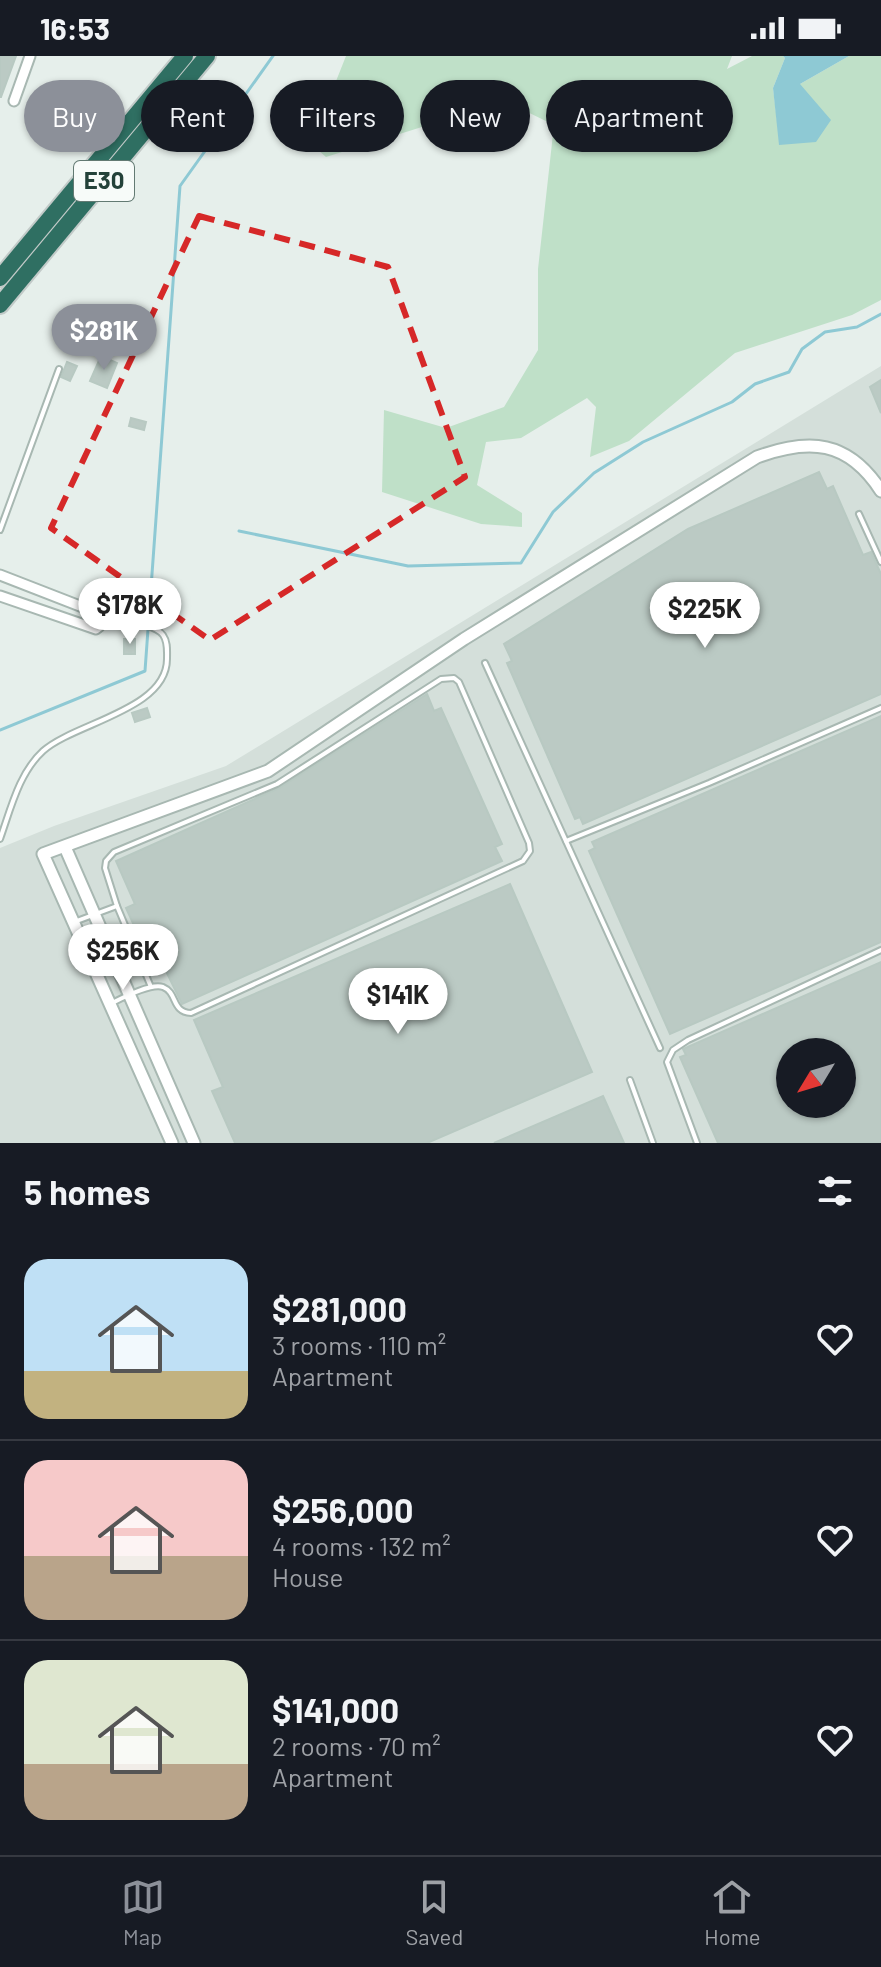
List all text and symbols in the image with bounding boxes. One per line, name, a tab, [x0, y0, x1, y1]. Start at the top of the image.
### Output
text: 16:53	[40, 10, 110, 46]
chip: Buy	[24, 80, 125, 152]
chip: Rent	[141, 80, 254, 152]
chip: Filters	[270, 80, 404, 152]
chip: New	[420, 80, 530, 152]
chip: Apartment	[546, 80, 733, 152]
road number: E30	[74, 161, 134, 201]
pin: $281K	[48, 304, 160, 372]
text: $281K	[70, 314, 138, 345]
pin: $178K	[74, 578, 186, 646]
pin: $225K	[649, 582, 761, 650]
text: $178K	[96, 588, 164, 619]
text: $225K	[668, 592, 742, 623]
pin: $256K	[67, 924, 179, 992]
text: $256K	[86, 934, 160, 965]
pin: $141K	[342, 968, 454, 1036]
text: $141K	[367, 978, 429, 1009]
north arrow	[776, 1038, 856, 1118]
map controls	[776, 1038, 856, 1118]
icon: filters	[813, 1169, 857, 1213]
text: 5 homes	[24, 1171, 150, 1212]
text: $281,000	[272, 1288, 407, 1329]
icon: home	[88, 1291, 184, 1387]
icon: heart	[813, 1317, 857, 1361]
text: 3 rooms · 110 m²	[272, 1329, 446, 1360]
text: Apartment	[272, 1360, 393, 1391]
text: $256,000	[272, 1489, 413, 1530]
icon: home	[88, 1492, 184, 1588]
icon: heart	[813, 1518, 857, 1562]
text: 4 rooms · 132 m²	[272, 1530, 451, 1561]
text: House	[272, 1561, 343, 1592]
text: $141,000	[272, 1689, 399, 1730]
icon: home	[88, 1692, 184, 1788]
icon: heart	[813, 1718, 857, 1762]
text: 2 rooms · 70 m²	[272, 1730, 441, 1761]
text: Apartment	[272, 1761, 393, 1792]
tab: Map	[121, 1875, 165, 1949]
tab: Saved	[406, 1875, 463, 1949]
tab: Home	[704, 1875, 760, 1949]

